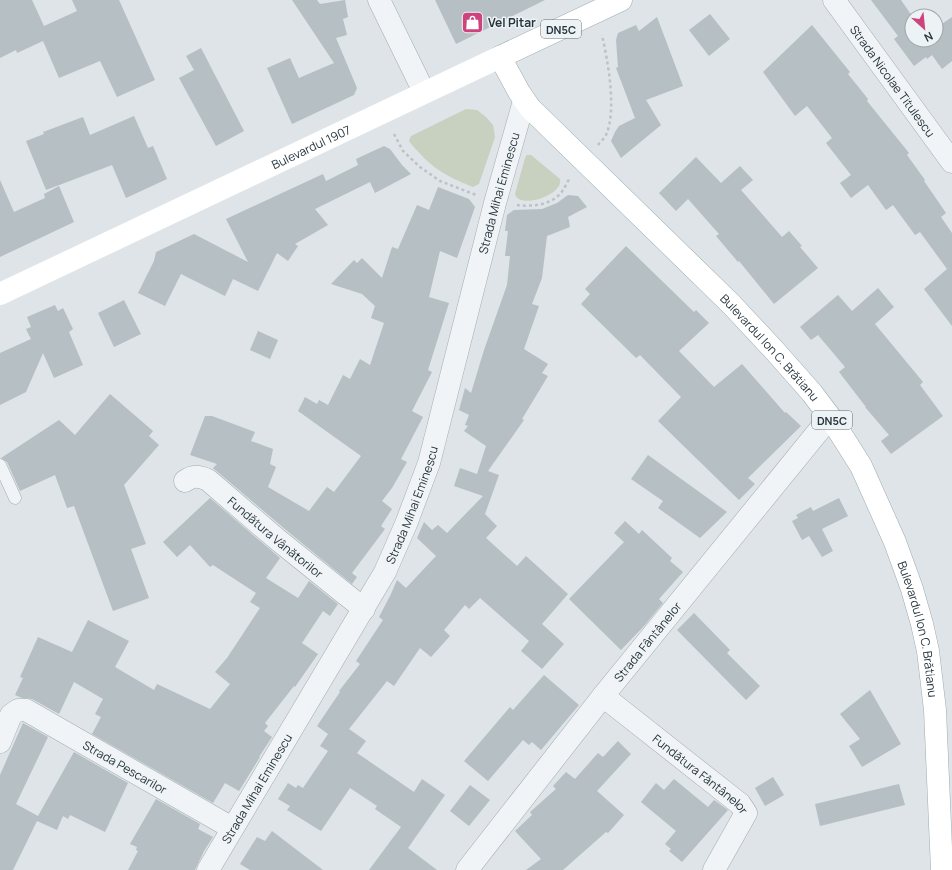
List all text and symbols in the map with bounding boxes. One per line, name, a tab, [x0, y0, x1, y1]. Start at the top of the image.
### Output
north arrow	[904, 8, 944, 48]
shop icon: Vel Pitar	[460, 9, 486, 35]
place label: Vel Pitar	[488, 14, 536, 31]
road number: DN5C	[541, 20, 581, 38]
street label: Strada Nicolae Titulescu	[849, 22, 939, 140]
street label: Bulevardul 1907	[268, 121, 353, 173]
street label: Strada Mihai Eminescu	[474, 130, 523, 256]
street label: Bulevardul Ion C. Brătianu	[717, 290, 823, 404]
road number: DN5C	[812, 411, 852, 429]
street label: Strada Mihai Eminescu	[381, 444, 442, 566]
street label: Fundătura Vânătorilor	[224, 492, 328, 582]
street label: Bulevardul Ion C. Brătianu	[894, 559, 942, 698]
street label: Strada Fântânelor	[610, 597, 685, 685]
street label: Strada Mihai Eminescu	[217, 730, 296, 846]
street label: Fundătura Fântânelor	[649, 730, 753, 817]
street label: Strada Pescarilor	[80, 736, 171, 798]

